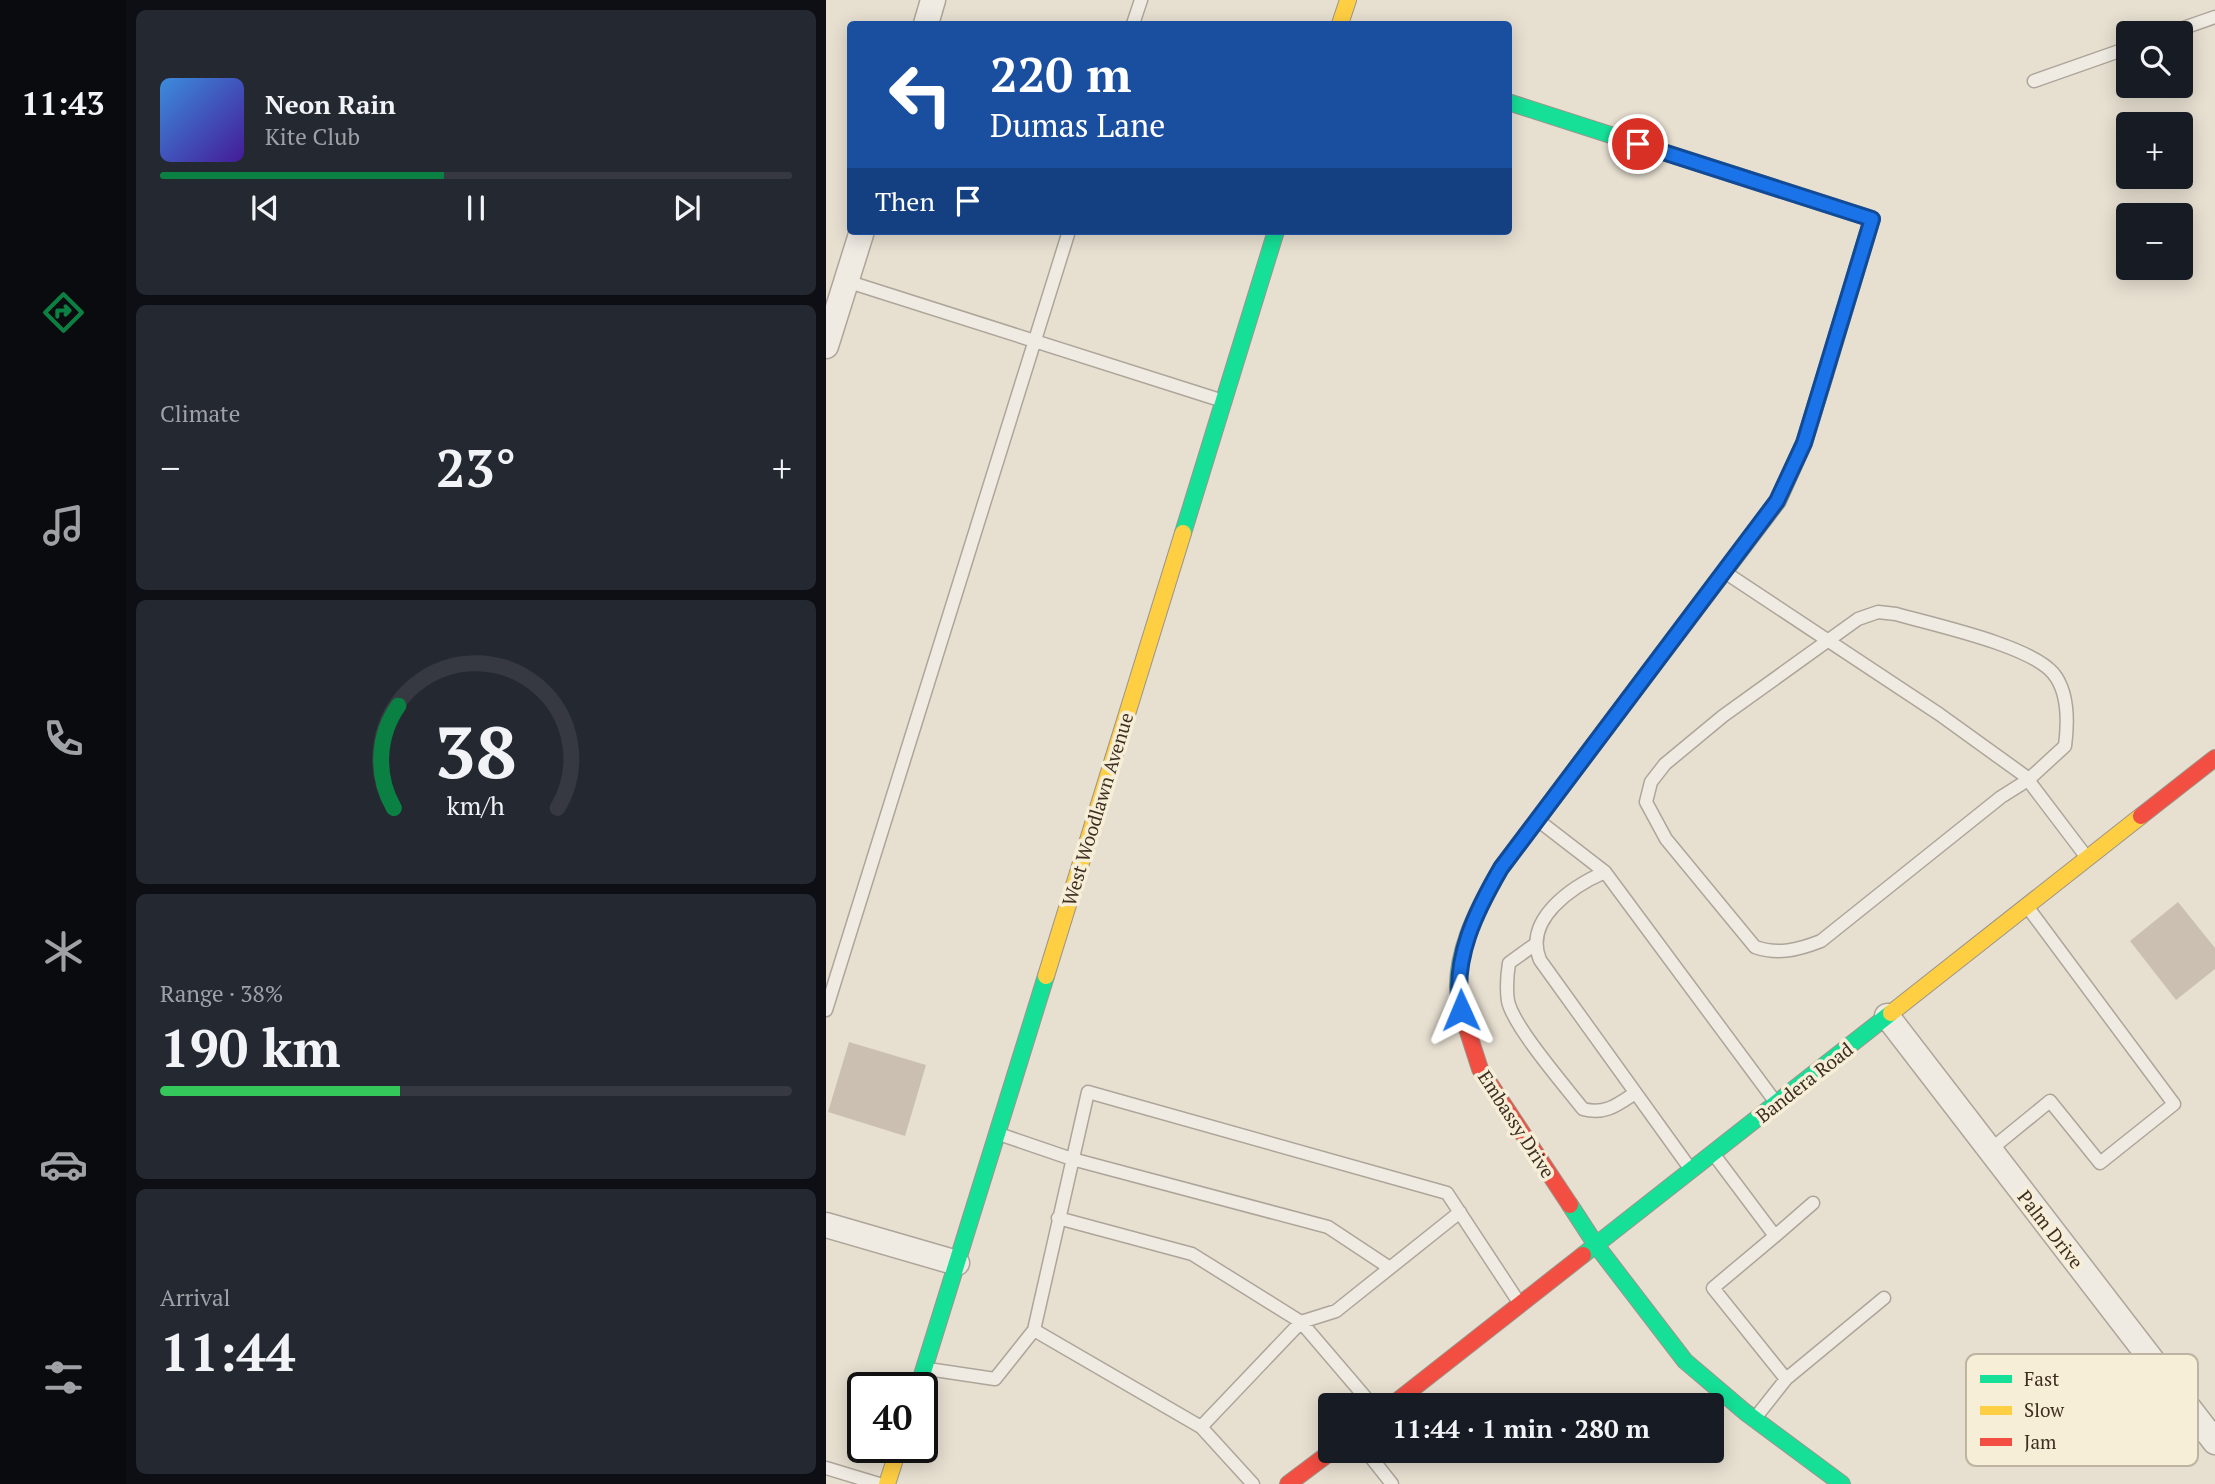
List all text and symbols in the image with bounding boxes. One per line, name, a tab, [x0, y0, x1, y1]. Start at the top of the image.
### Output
map controls	[2116, 21, 2193, 280]
button: search	[2116, 21, 2193, 98]
text: 220 m	[990, 41, 1132, 106]
icon: left	[875, 49, 966, 140]
text: 11:43	[21, 82, 105, 124]
text: Neon Rain	[265, 87, 396, 121]
text: Dumas Lane	[990, 104, 1165, 146]
button: +	[2116, 112, 2193, 189]
pin	[1608, 114, 1668, 174]
text: Kite Club	[265, 121, 360, 152]
icon: arrive	[1619, 125, 1657, 163]
icon: arrive	[949, 182, 987, 220]
text: Then	[875, 184, 935, 218]
icon: previous	[246, 189, 284, 227]
icon: pause	[457, 189, 495, 227]
icon: next	[668, 189, 706, 227]
button: −	[2116, 203, 2193, 280]
icon: directions	[39, 288, 88, 337]
text: Climate	[160, 398, 240, 429]
text: 23°	[436, 433, 516, 502]
text: −	[160, 443, 180, 493]
text: +	[772, 443, 792, 493]
icon: music	[39, 501, 88, 550]
text: 38	[435, 702, 517, 799]
street label: West Woodlawn Avenue	[1056, 709, 1138, 909]
icon: phone	[39, 714, 88, 763]
text: km/h	[447, 789, 505, 822]
icon: climate	[39, 927, 88, 976]
position arrow	[1424, 973, 1498, 1047]
text: Range · 38%	[160, 978, 283, 1009]
text: 190 km	[160, 1013, 341, 1082]
street label: Bandera Road	[1750, 1036, 1858, 1128]
street label: Embassy Drive	[1473, 1065, 1561, 1183]
icon: car	[39, 1140, 88, 1189]
street label: Palm Drive	[2013, 1185, 2089, 1273]
text: Arrival	[160, 1282, 231, 1313]
text: 11:44	[160, 1317, 295, 1386]
icon: filters	[39, 1353, 88, 1402]
legend	[1966, 1354, 2198, 1466]
text: Fast	[2024, 1366, 2059, 1391]
speed limit sign: 40	[847, 1372, 938, 1463]
text: Slow	[2024, 1397, 2065, 1422]
text: 11:44 · 1 min · 280 m	[1392, 1411, 1650, 1445]
text: Jam	[2024, 1429, 2057, 1454]

